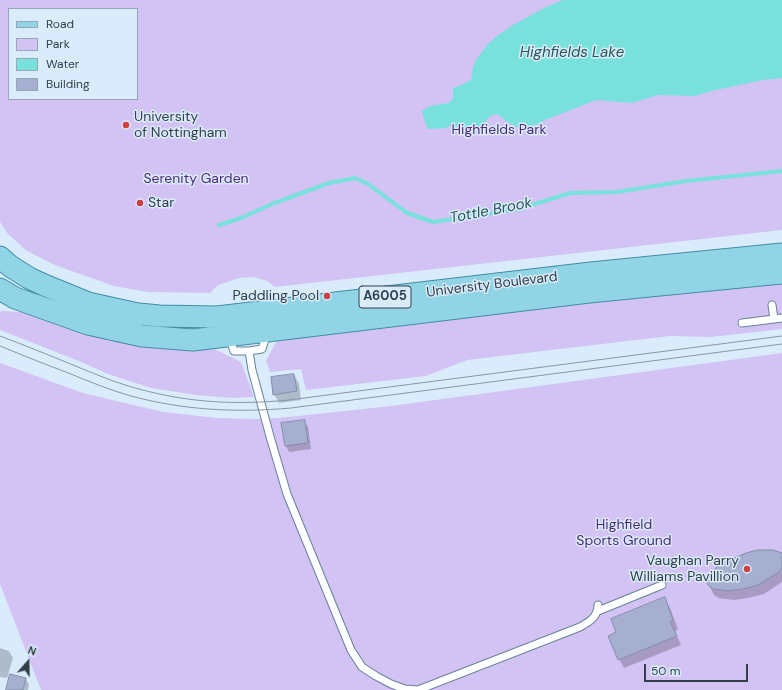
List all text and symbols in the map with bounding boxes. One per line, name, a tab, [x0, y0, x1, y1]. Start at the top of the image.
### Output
legend	[8, 8, 138, 100]
text: Road	[46, 16, 74, 32]
text: Park	[46, 36, 70, 52]
water label: Highfields Lake	[520, 44, 624, 62]
text: Water	[46, 56, 79, 72]
text: Building	[46, 76, 90, 92]
place label: University of Nottingham	[134, 109, 227, 142]
marker: University of Nottingham	[121, 120, 131, 130]
park label: Highfields Park	[452, 122, 546, 138]
park label: Serenity Garden	[143, 171, 249, 187]
water label: Tottle Brook	[448, 194, 534, 228]
place label: Star	[148, 195, 174, 211]
marker: Star	[135, 198, 145, 208]
street label: University Boulevard	[425, 269, 559, 301]
road number: A6005	[359, 286, 411, 308]
place label: Paddling Pool	[233, 288, 319, 304]
marker: Paddling Pool	[322, 291, 332, 301]
park label: Highfield Sports Ground	[576, 517, 672, 550]
place label: Vaughan Parry Williams Pavillion	[630, 553, 739, 586]
marker: Vaughan Parry Williams Pavillion	[742, 564, 752, 574]
north arrow	[8, 642, 48, 682]
text: N	[26, 643, 38, 659]
scale bar	[646, 656, 750, 682]
text: 50 m	[651, 663, 680, 679]

